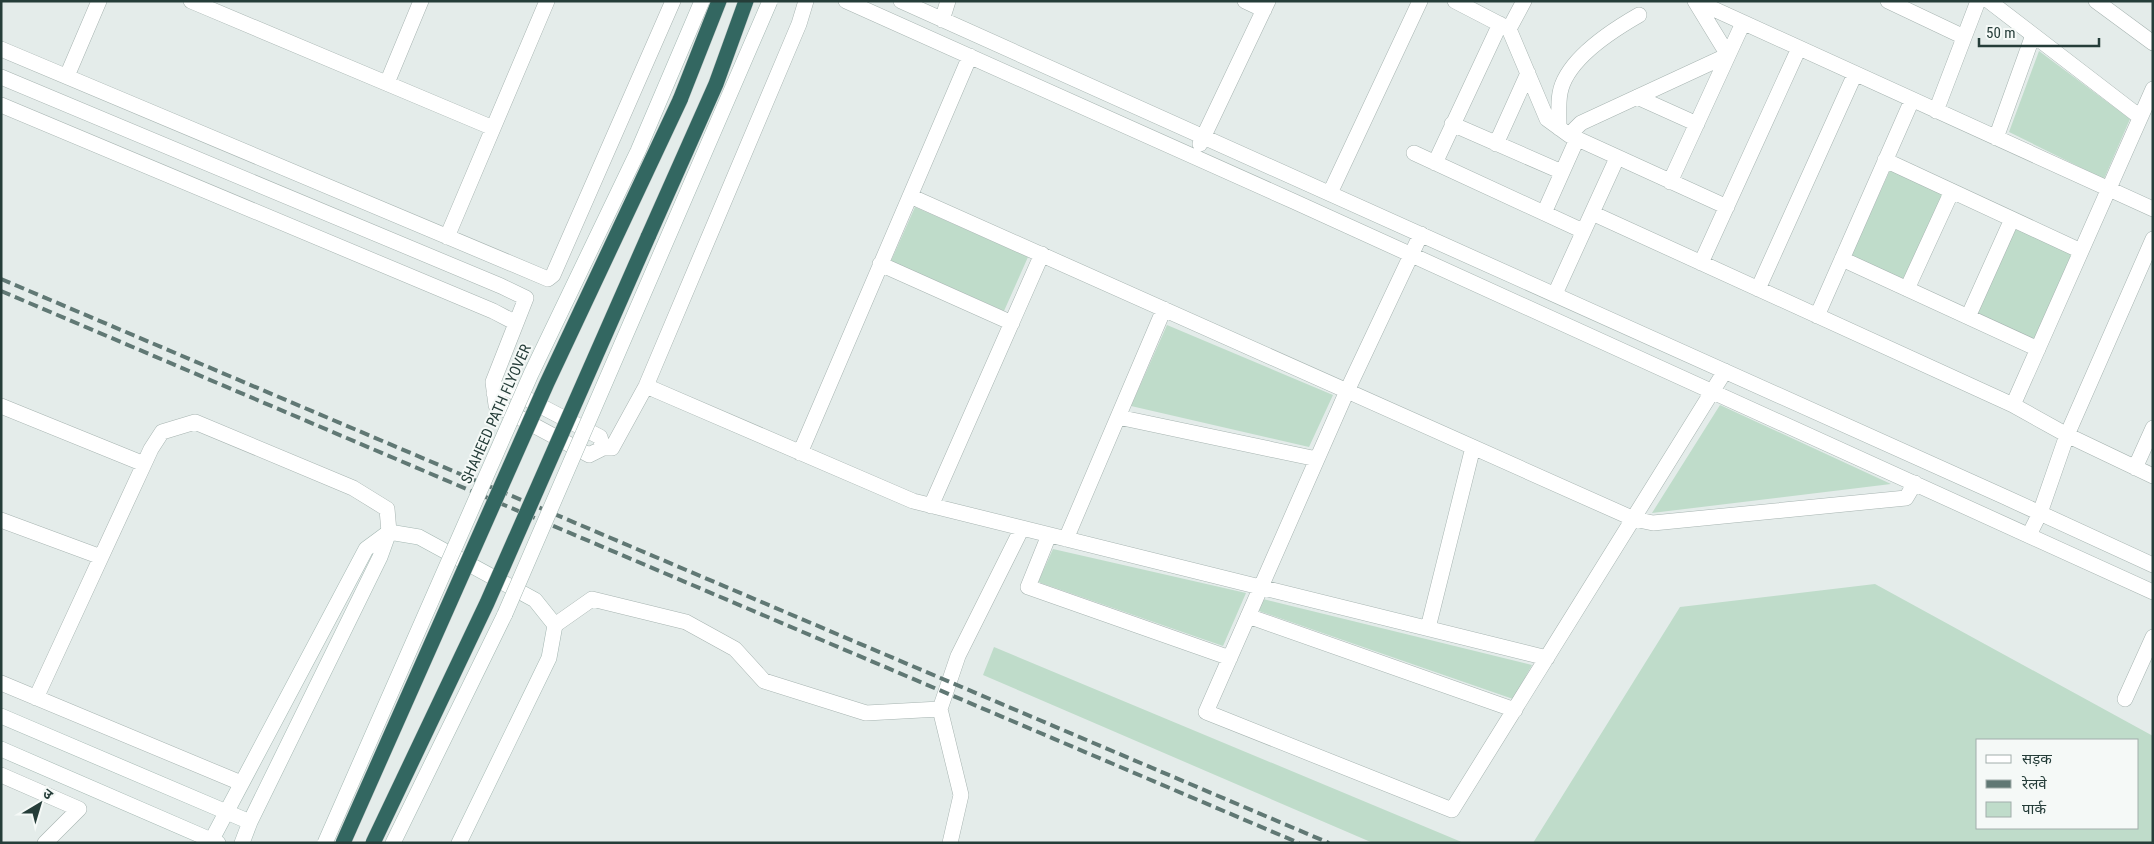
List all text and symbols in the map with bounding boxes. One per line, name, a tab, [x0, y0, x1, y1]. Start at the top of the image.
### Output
scale bar	[1979, 15, 2099, 47]
text: 50 m	[1986, 24, 2016, 42]
street label: SHAHEED PATH FLYOVER	[457, 342, 535, 486]
legend	[1976, 739, 2139, 829]
text: सड़क	[2022, 750, 2052, 768]
text: रेलवे	[2021, 775, 2047, 793]
north arrow	[15, 779, 65, 829]
text: उ	[40, 785, 57, 803]
text: पार्क	[2022, 800, 2046, 818]

